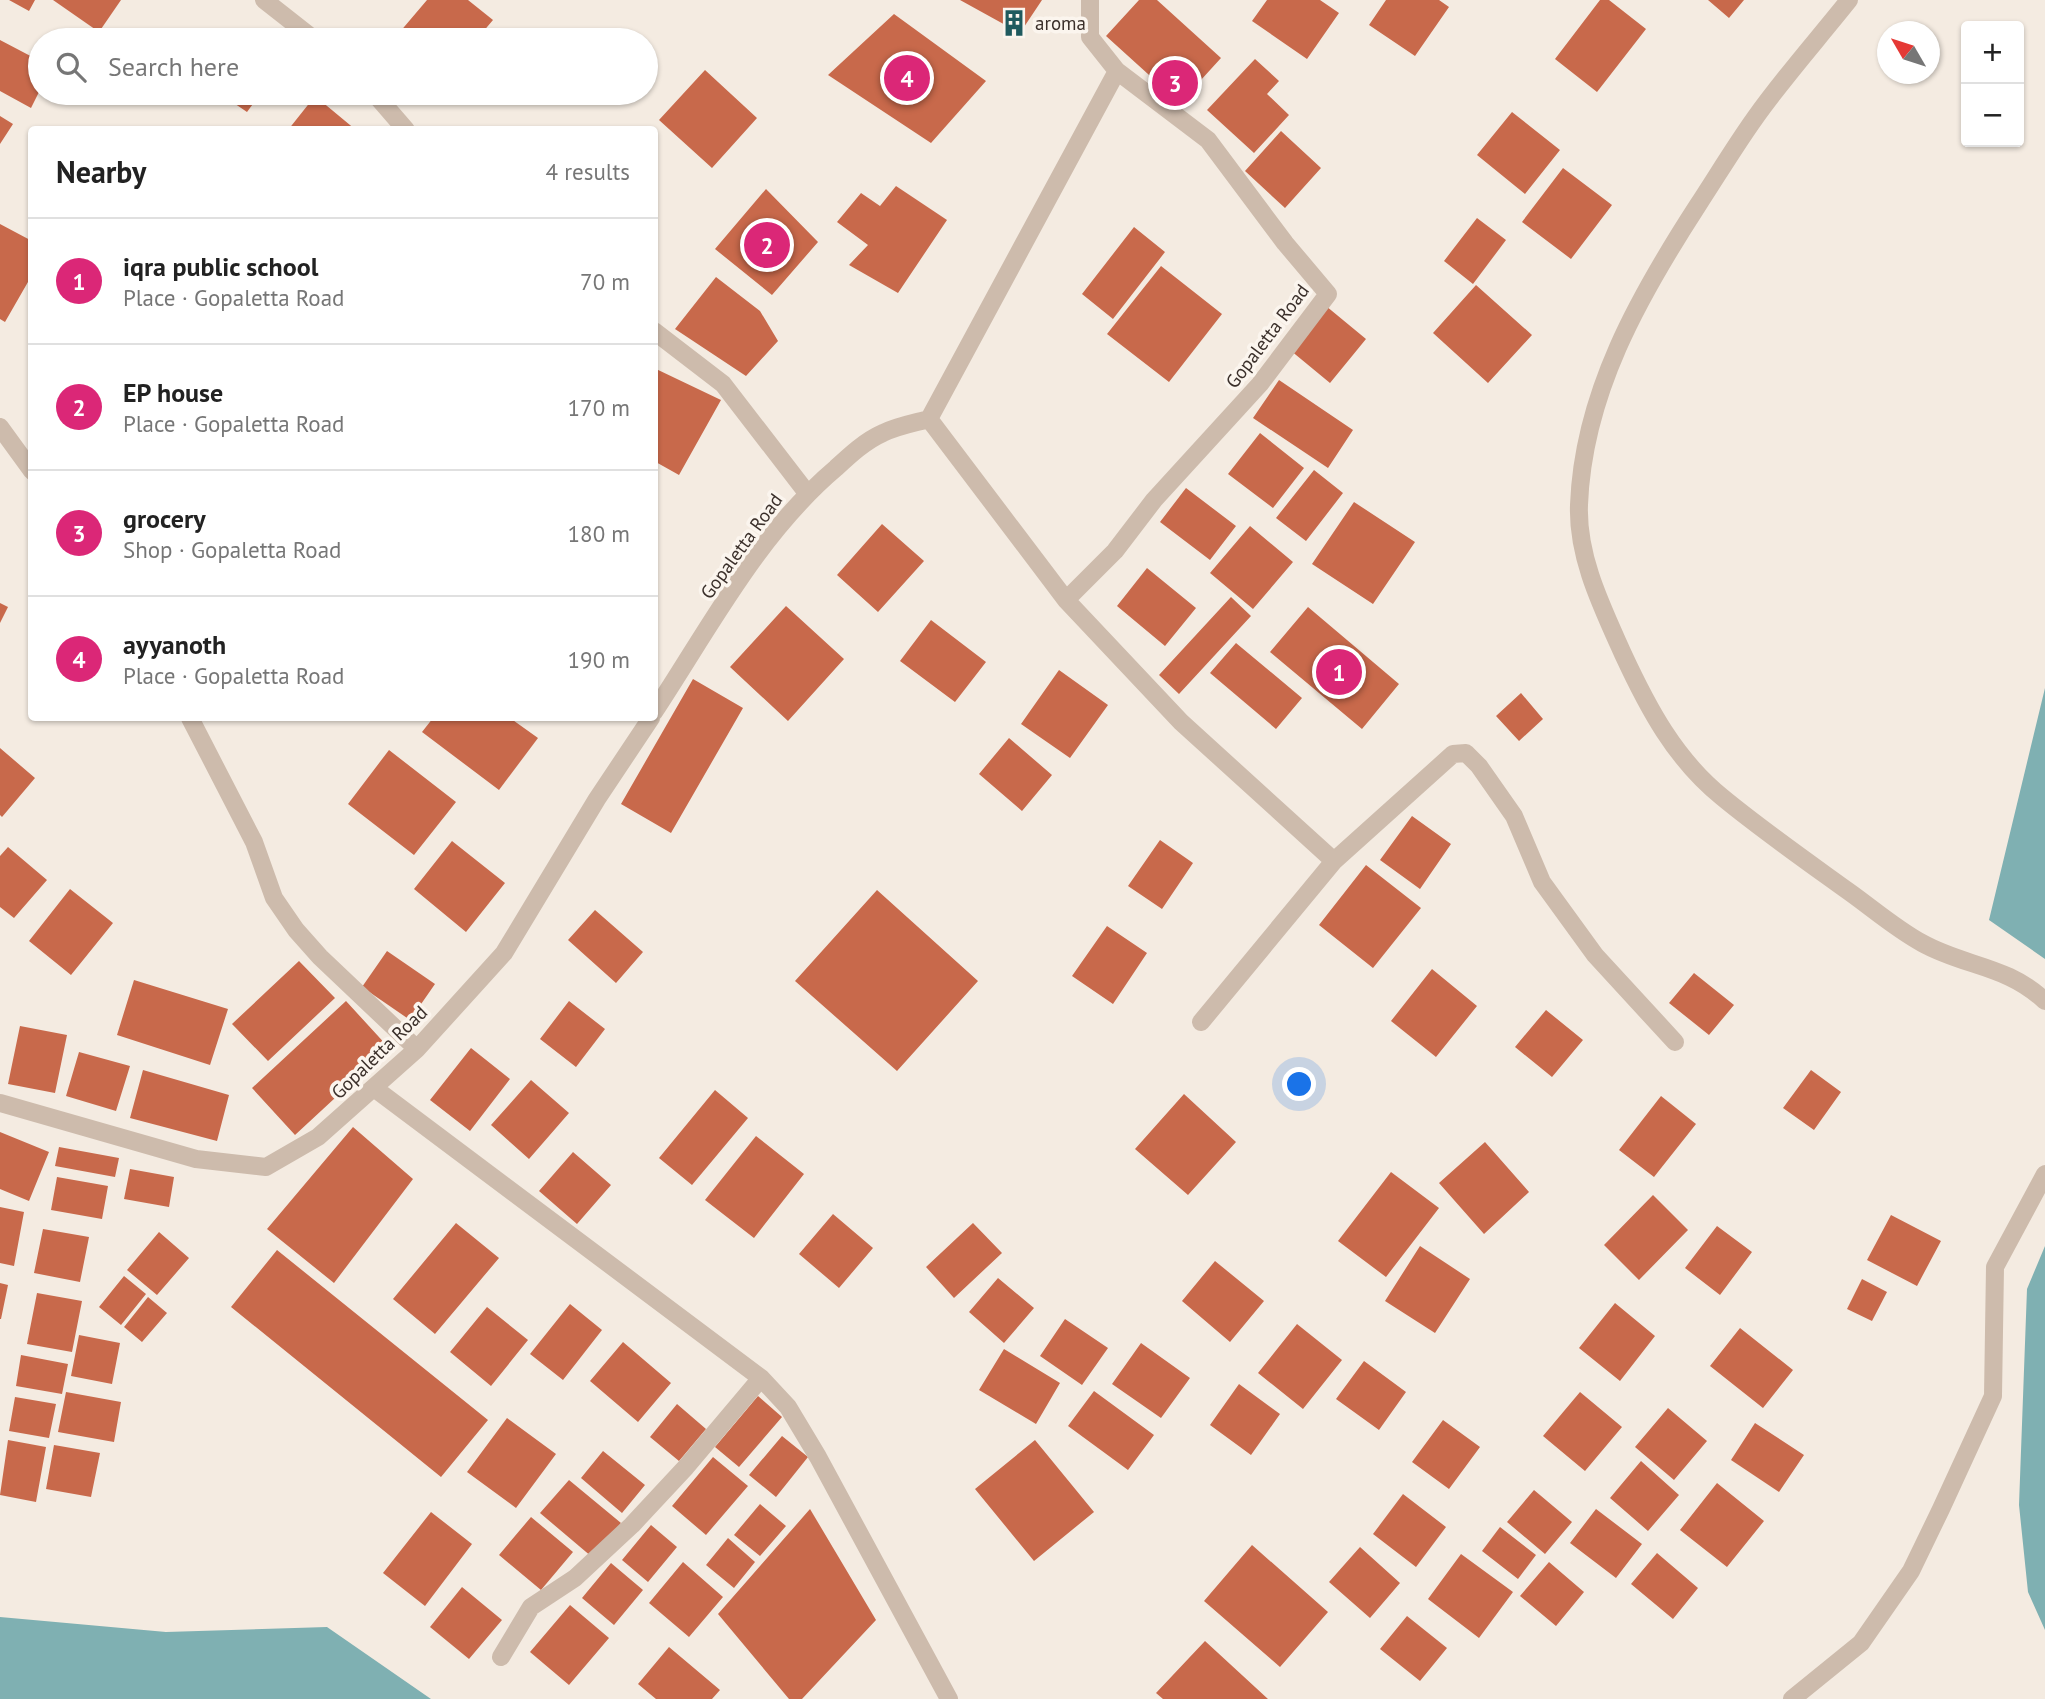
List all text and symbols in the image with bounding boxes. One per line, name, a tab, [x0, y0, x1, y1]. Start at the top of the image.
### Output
building icon: aroma	[999, 8, 1029, 38]
place label: aroma	[1035, 11, 1086, 35]
north arrow	[1877, 21, 1940, 84]
map controls	[1961, 21, 2024, 147]
button: +	[1961, 21, 2024, 84]
search box	[28, 28, 658, 105]
icon: search	[52, 48, 90, 86]
text: Search here	[108, 50, 239, 83]
pin: 4	[884, 52, 930, 104]
pin: 3	[1152, 57, 1198, 109]
button: −	[1961, 84, 2024, 147]
text: Nearby	[56, 152, 146, 191]
text: 4 results	[546, 157, 630, 186]
pin: 2	[744, 219, 790, 271]
text: iqra public school	[123, 250, 318, 283]
text: 1	[72, 267, 86, 296]
text: 70 m	[580, 267, 630, 296]
street label: Gopaletta Road	[1220, 279, 1314, 393]
text: Place · Gopaletta Road	[123, 283, 344, 312]
text: EP house	[123, 376, 223, 409]
text: 2	[72, 393, 86, 422]
text: 170 m	[568, 393, 630, 422]
text: Place · Gopaletta Road	[123, 409, 344, 438]
street label: Gopaletta Road	[695, 489, 787, 603]
text: grocery	[123, 502, 206, 535]
text: 3	[72, 519, 86, 548]
text: 180 m	[568, 519, 630, 548]
text: Shop · Gopaletta Road	[123, 535, 341, 564]
text: ayyanoth	[123, 628, 226, 661]
text: 4	[72, 645, 86, 674]
text: 190 m	[568, 645, 630, 674]
pin: 1	[1316, 646, 1362, 698]
text: Place · Gopaletta Road	[123, 661, 344, 690]
street label: Gopaletta Road	[326, 1000, 432, 1104]
your location	[1282, 1067, 1316, 1101]

